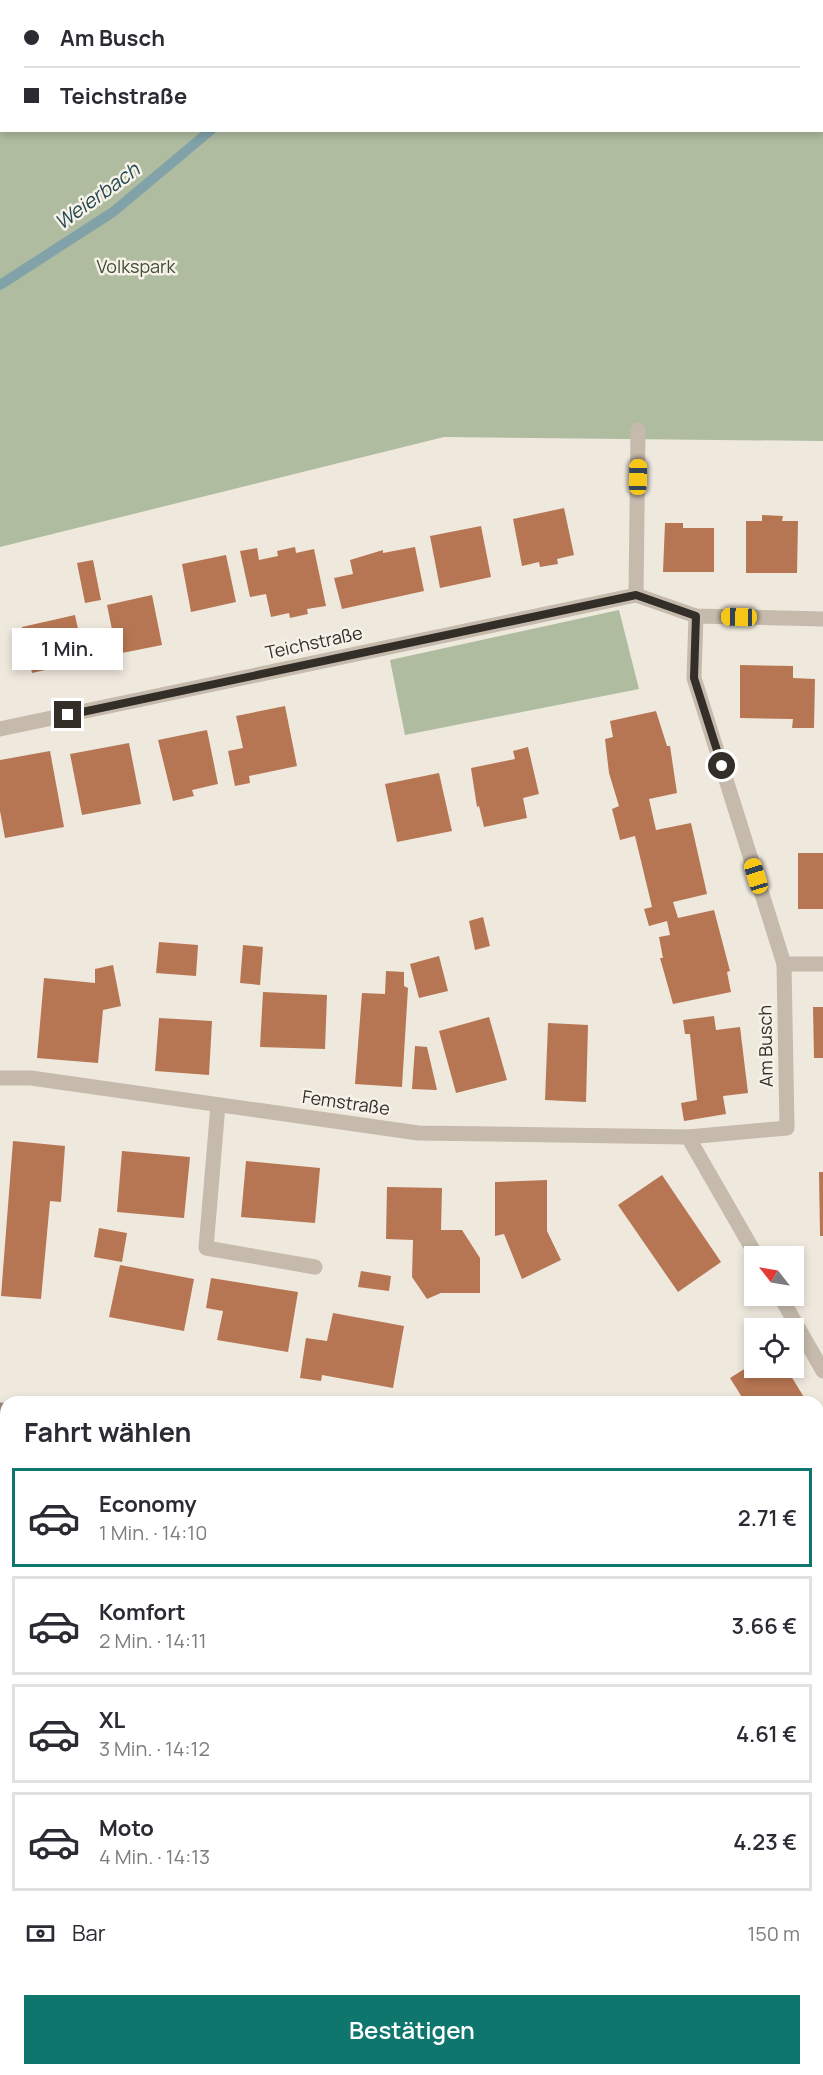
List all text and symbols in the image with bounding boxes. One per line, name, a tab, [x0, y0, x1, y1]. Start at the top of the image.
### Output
text: Am Busch	[60, 23, 165, 53]
text: Teichstraße	[60, 81, 187, 111]
water label: Weierbach	[49, 155, 145, 236]
park label: Volkspark	[97, 254, 177, 278]
car	[629, 459, 647, 495]
car	[721, 608, 757, 626]
street label: Teichstraße	[263, 620, 365, 664]
callout: 1 Min.	[13, 628, 124, 670]
text: 1 Min.	[41, 635, 94, 662]
route end	[54, 701, 81, 728]
route start	[708, 752, 735, 779]
car	[742, 856, 770, 896]
street label: Am Busch	[752, 1005, 778, 1087]
street label: Femstraße	[301, 1084, 392, 1120]
north arrow	[744, 1246, 804, 1306]
map controls	[744, 1246, 804, 1378]
button: locate	[744, 1318, 804, 1378]
text: Fahrt wählen	[24, 1413, 192, 1450]
text: Economy	[99, 1489, 197, 1519]
icon: car	[27, 1491, 81, 1545]
text: 2.71 €	[738, 1503, 797, 1533]
text: 1 Min. · 14:10	[99, 1519, 207, 1546]
text: Komfort	[99, 1597, 186, 1627]
icon: car	[27, 1599, 81, 1653]
text: 3.66 €	[732, 1611, 797, 1641]
text: 2 Min. · 14:11	[99, 1627, 207, 1654]
text: XL	[99, 1705, 125, 1735]
icon: car	[27, 1707, 81, 1761]
text: 4.61 €	[736, 1719, 797, 1749]
text: 3 Min. · 14:12	[99, 1735, 210, 1762]
text: Moto	[99, 1813, 154, 1843]
icon: car	[27, 1815, 81, 1869]
text: 4.23 €	[733, 1827, 797, 1857]
text: 4 Min. · 14:13	[99, 1843, 210, 1870]
icon: cash	[24, 1917, 57, 1950]
text: Bar	[72, 1918, 106, 1948]
text: 150 m	[747, 1920, 800, 1947]
button: Bestätigen	[24, 1995, 800, 2064]

